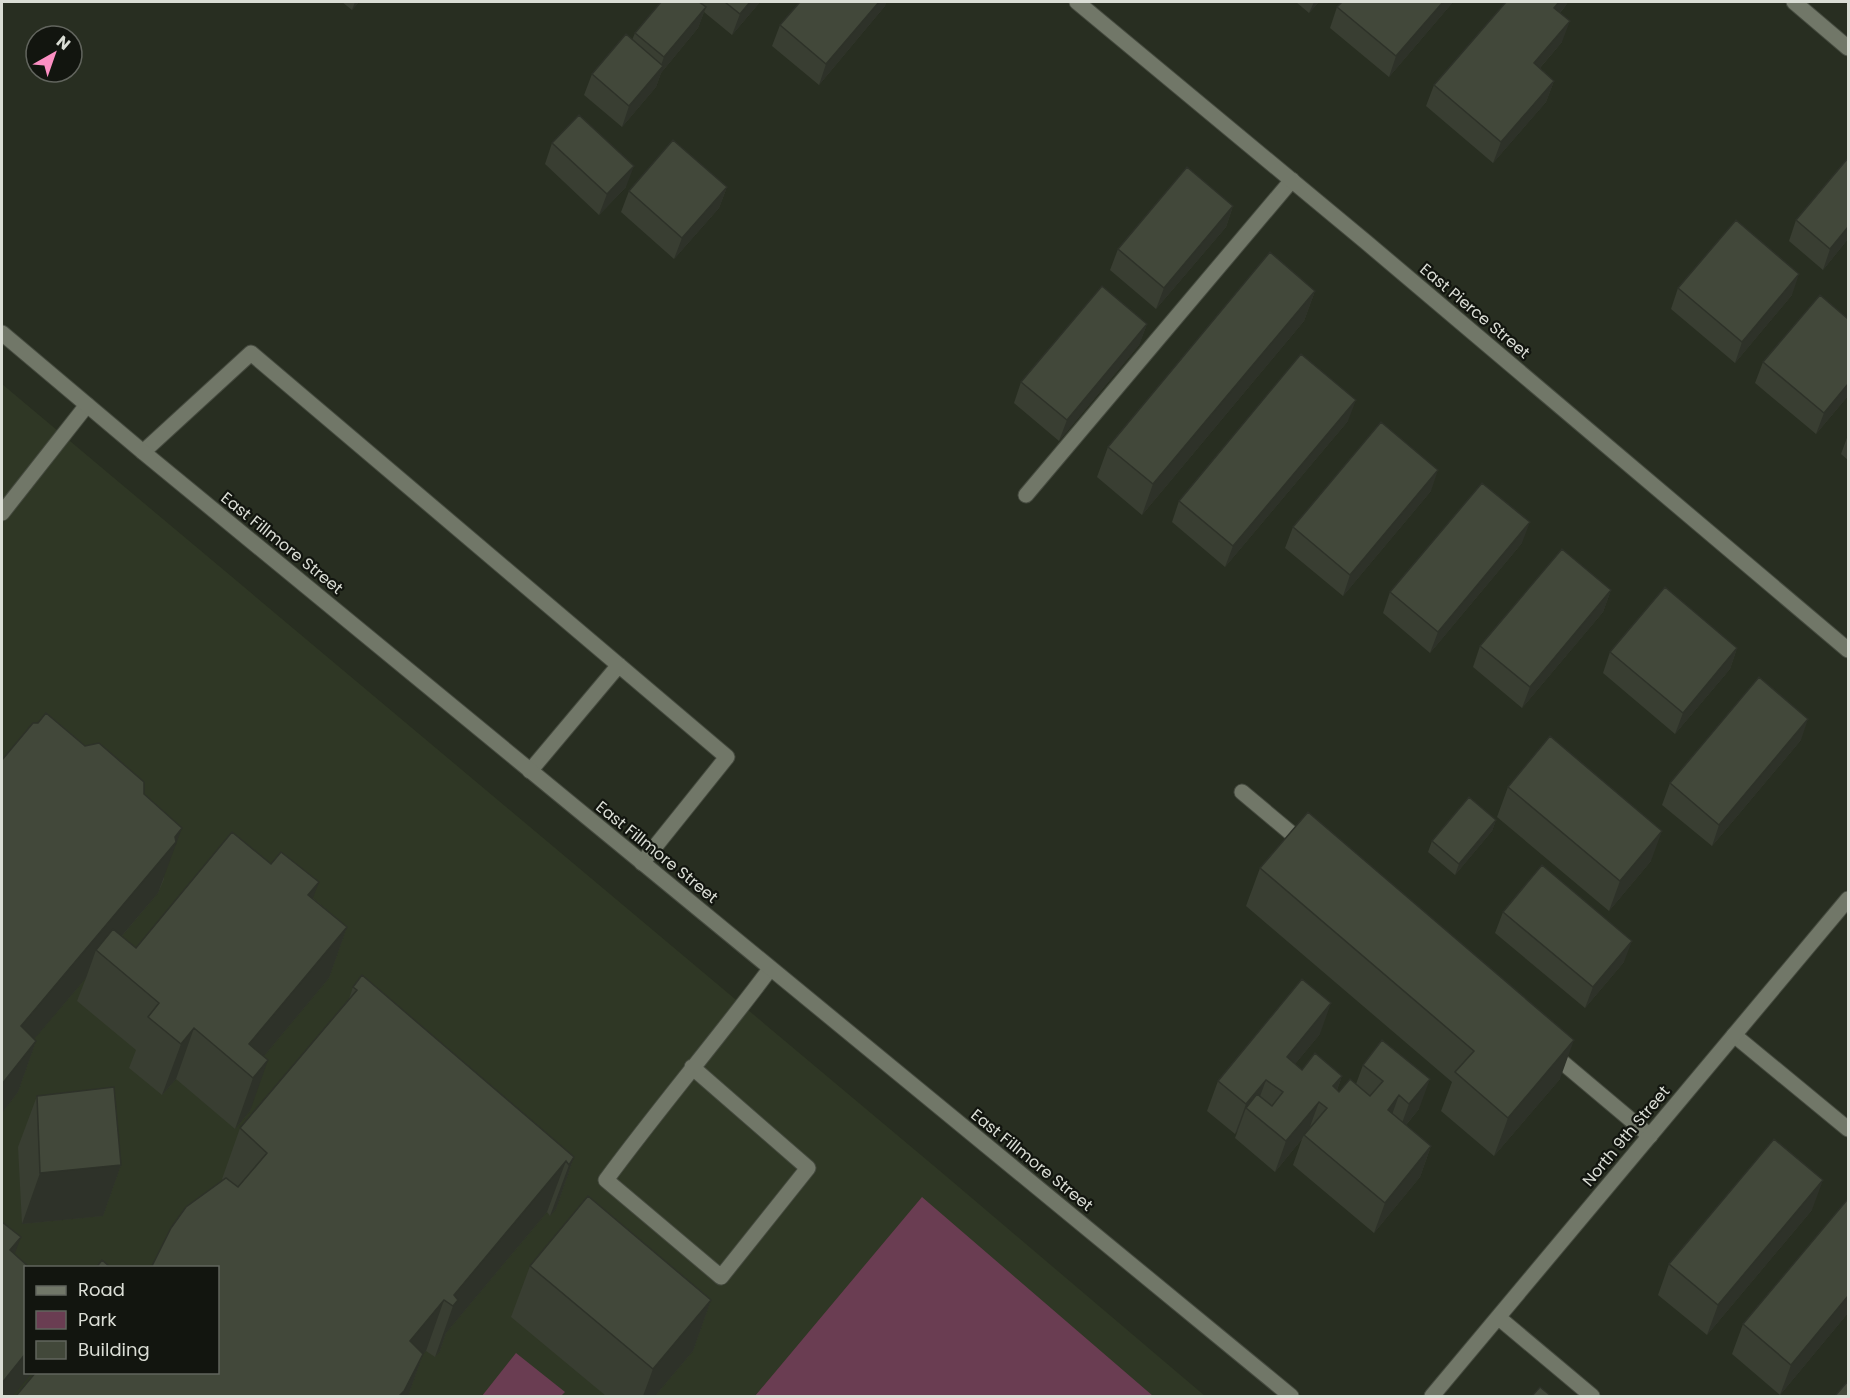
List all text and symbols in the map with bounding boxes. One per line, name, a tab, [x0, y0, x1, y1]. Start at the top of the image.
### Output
north arrow	[24, 24, 84, 84]
text: N	[51, 30, 75, 56]
street label: East Pierce Street	[1415, 258, 1535, 364]
street label: East Fillmore Street	[216, 487, 348, 600]
street label: East Fillmore Street	[591, 796, 723, 909]
street label: North 9th Street	[1577, 1081, 1675, 1191]
street label: East Fillmore Street	[966, 1104, 1098, 1217]
legend	[24, 1266, 219, 1374]
text: Road	[78, 1277, 125, 1302]
text: Park	[78, 1307, 117, 1332]
text: Building	[78, 1337, 150, 1362]

